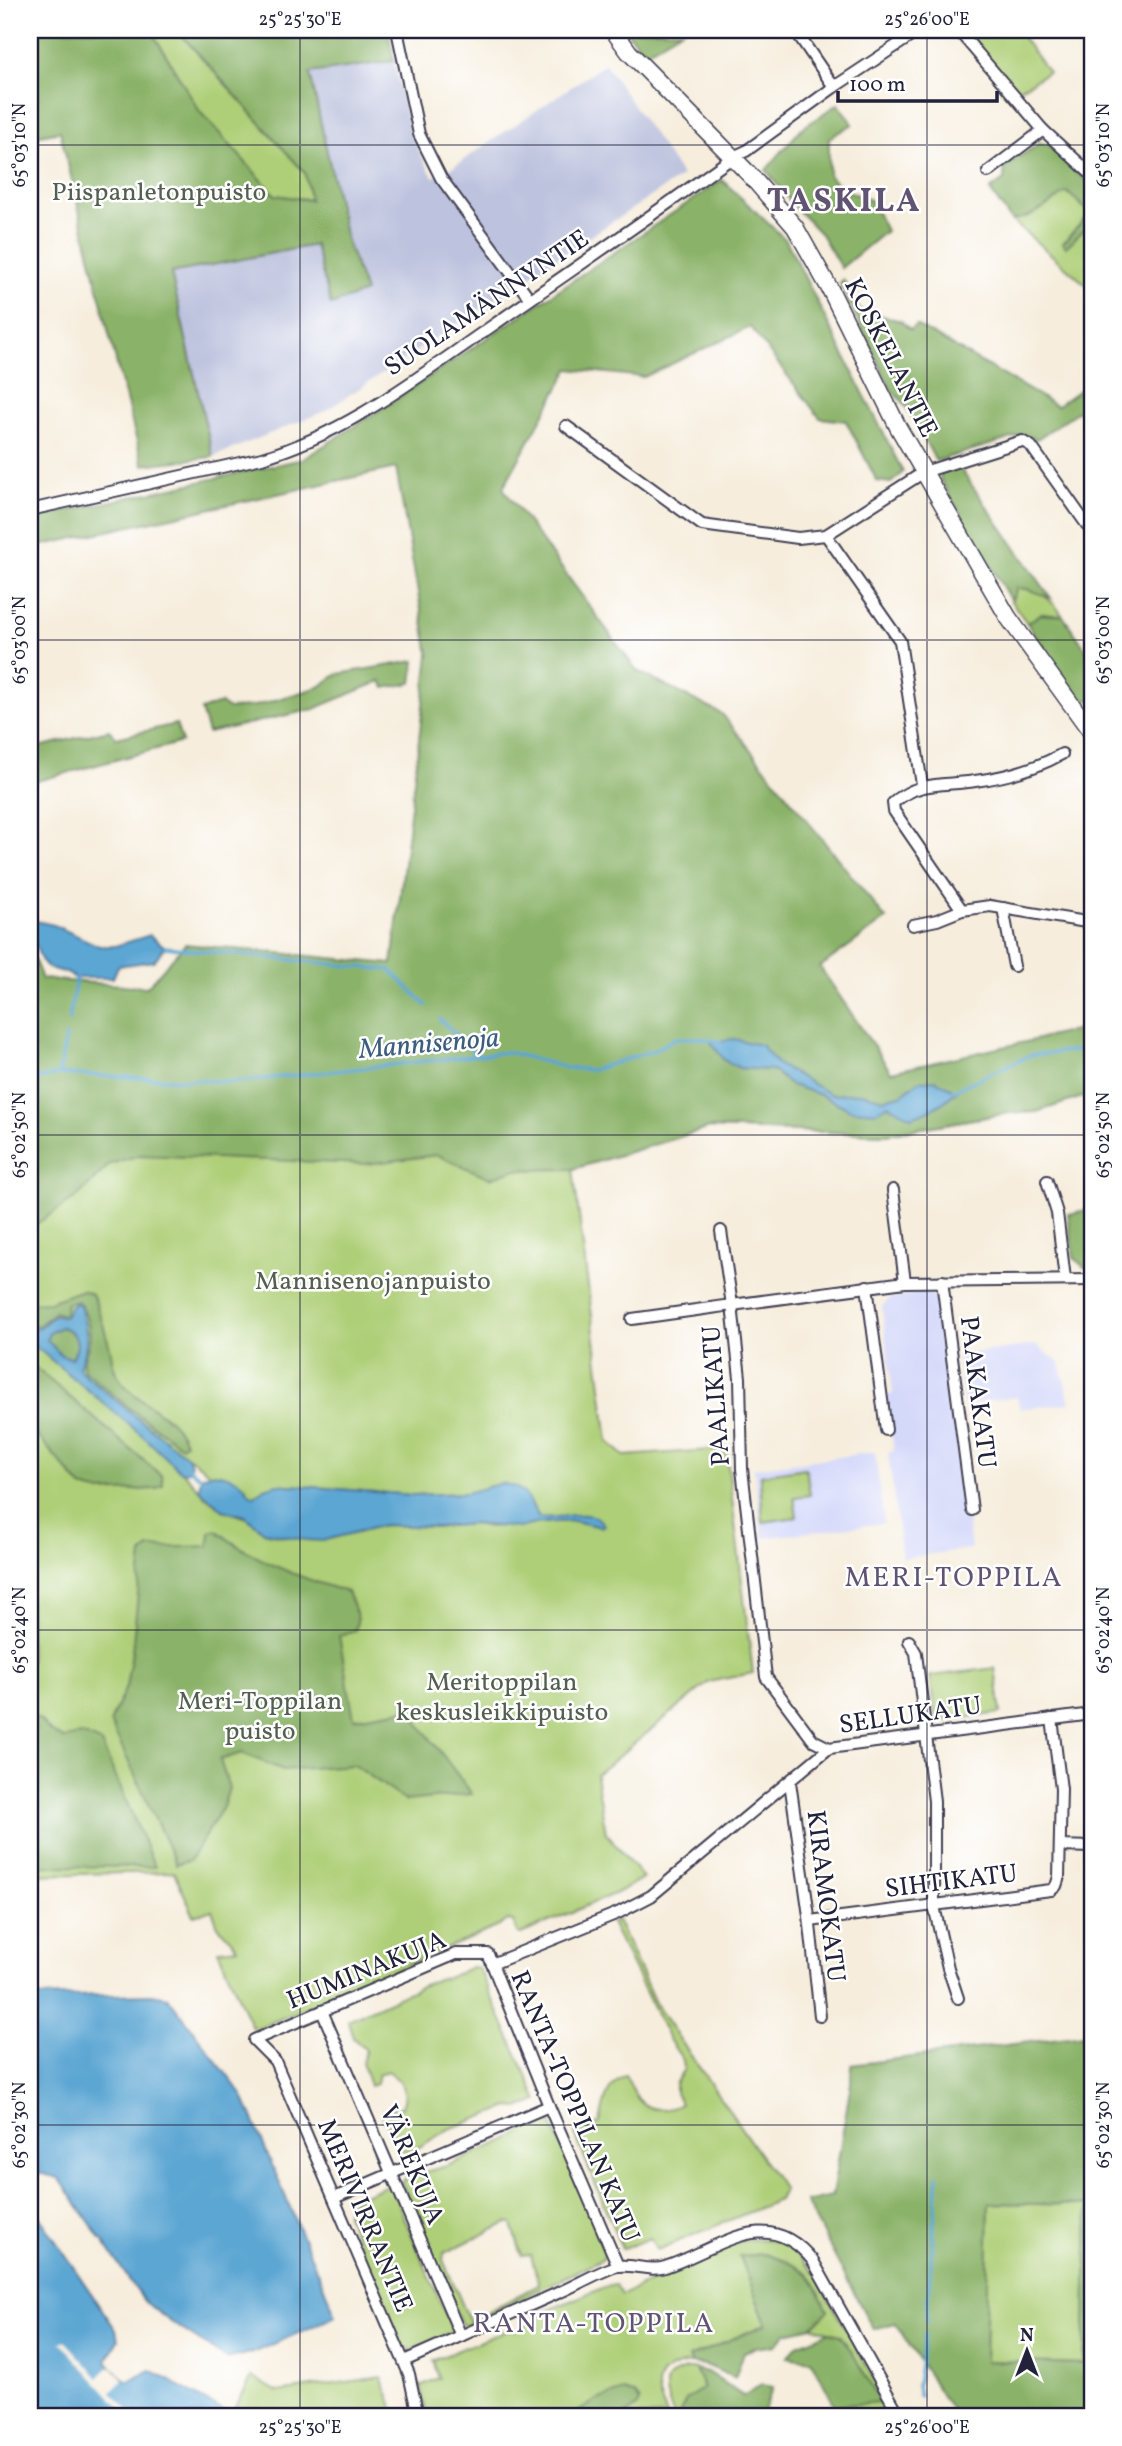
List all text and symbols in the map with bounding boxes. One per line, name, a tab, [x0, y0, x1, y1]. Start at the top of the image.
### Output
text: 25°25'30"E	[258, 8, 342, 33]
text: 25°26'00"E	[884, 8, 970, 33]
scale bar	[838, 60, 998, 104]
text: 100 m	[849, 71, 906, 100]
text: 65°03'10"N	[8, 103, 33, 187]
text: 65°03'10"N	[1092, 103, 1117, 187]
park label: Piispanletonpuisto	[52, 175, 266, 211]
district label: TASKILA	[766, 180, 922, 226]
street label: SUOLAMÄNNYNTIE	[378, 222, 597, 386]
street label: KOSKELANTIE	[834, 272, 946, 444]
text: 65°03'00"N	[8, 596, 33, 684]
text: 65°03'00"N	[1092, 596, 1117, 684]
water label: Mannisenoja	[356, 1019, 501, 1070]
text: 65°02'50"N	[8, 1092, 33, 1178]
text: 65°02'50"N	[1092, 1092, 1117, 1178]
park label: Mannisenojanpuisto	[255, 1264, 491, 1300]
street label: PAAKAKATU	[950, 1314, 1004, 1470]
street label: PAALIKATU	[694, 1324, 740, 1467]
district label: MERI-TOPPILA	[844, 1559, 1064, 1598]
text: 65°02'40"N	[8, 1587, 33, 1673]
text: 65°02'40"N	[1092, 1587, 1117, 1673]
park label: Meritoppilan keskusleikkipuisto	[396, 1665, 608, 1731]
park label: Meri-Toppilan puisto	[178, 1684, 342, 1750]
street label: SELLUKATU	[837, 1688, 984, 1744]
street label: KIRAMOKATU	[797, 1808, 853, 1984]
street label: SIHTIKATU	[883, 1856, 1019, 1908]
street label: HUMINAKUJA	[282, 1923, 452, 2019]
street label: RANTA-TOPPILAN KATU	[501, 1965, 648, 2248]
text: 65°02'30"N	[8, 2082, 33, 2168]
text: 65°02'30"N	[1092, 2082, 1117, 2168]
street label: VÄREKUJA	[370, 2099, 453, 2230]
street label: MERIVIRRANTIE	[307, 2114, 421, 2318]
district label: RANTA-TOPPILA	[473, 2305, 715, 2344]
north arrow	[992, 2316, 1062, 2386]
text: N	[1020, 2323, 1034, 2349]
text: 25°25'30"E	[258, 2416, 342, 2441]
text: 25°26'00"E	[884, 2416, 970, 2441]

